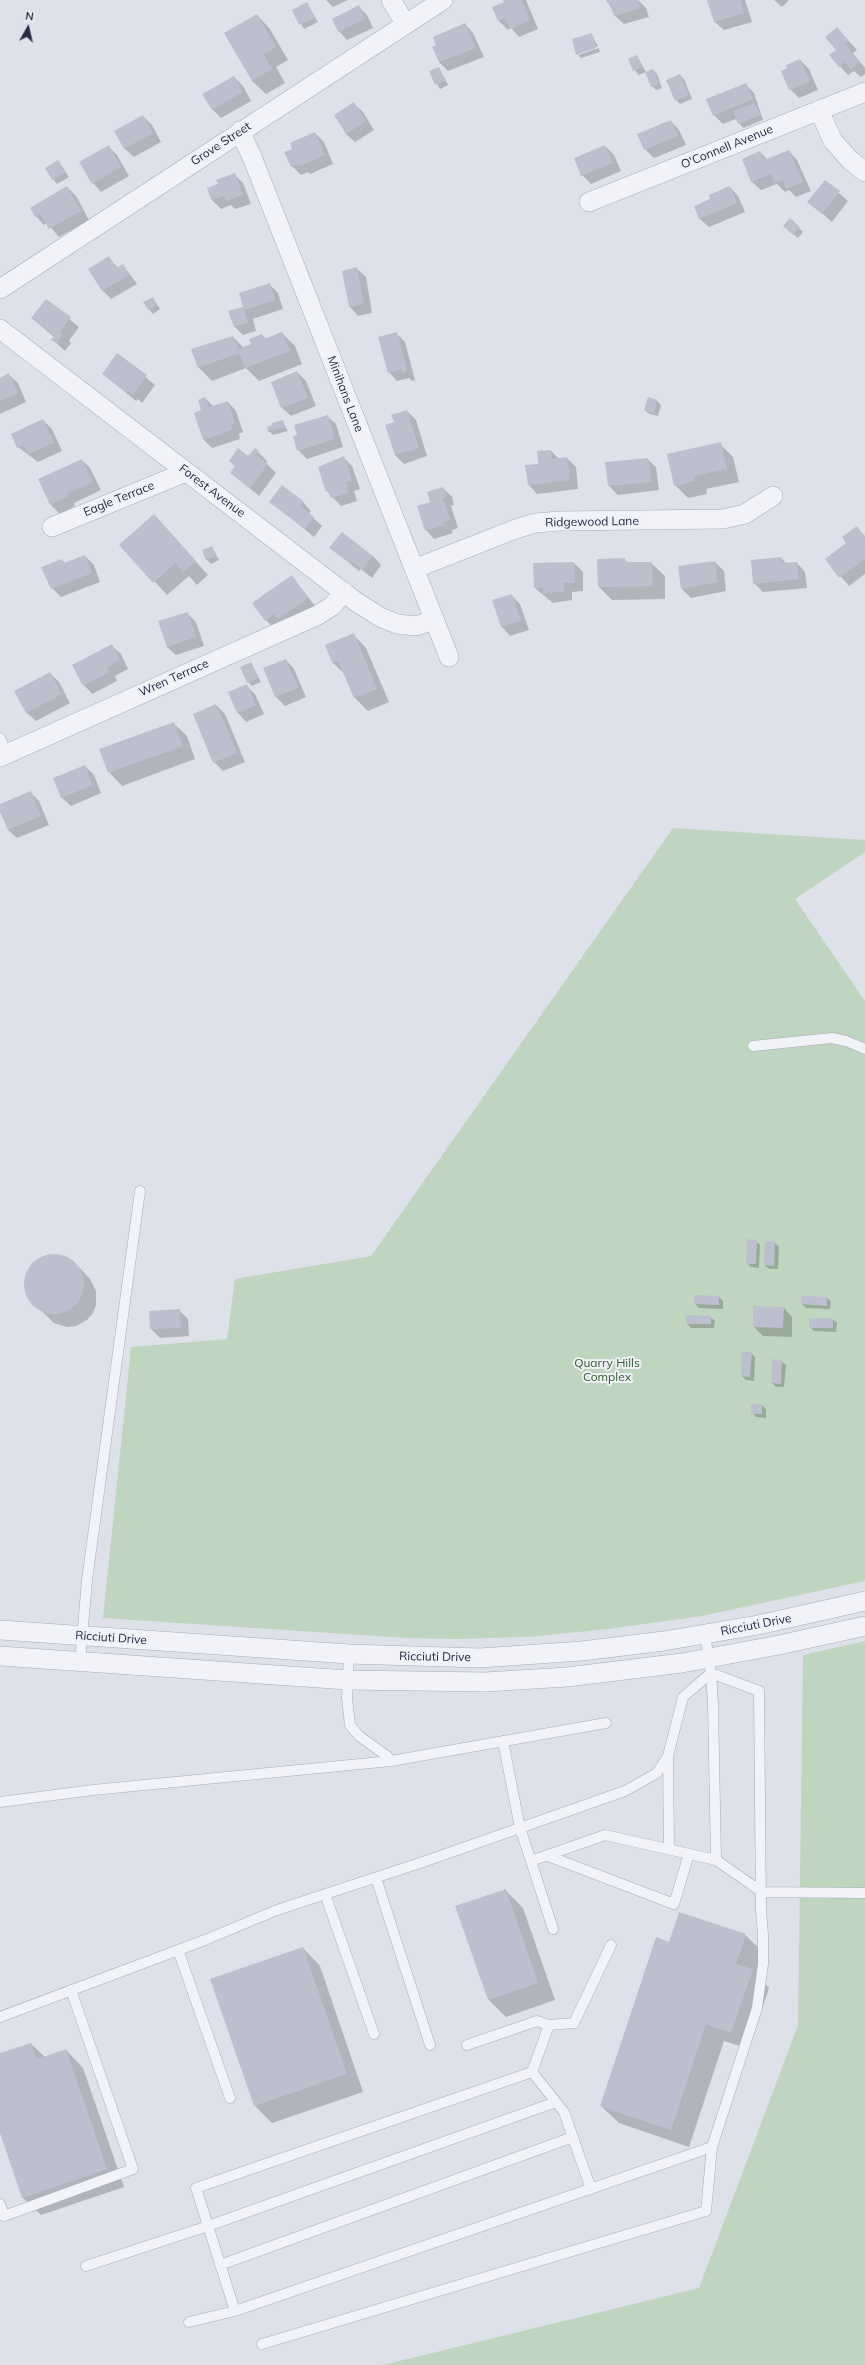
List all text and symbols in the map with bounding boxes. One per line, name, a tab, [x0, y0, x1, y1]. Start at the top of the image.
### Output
north arrow	[8, 8, 48, 48]
text: N	[25, 9, 35, 24]
street label: Grove Street	[188, 119, 254, 169]
street label: O'Connell Avenue	[679, 122, 775, 172]
street label: Minihans Lane	[324, 354, 366, 434]
street label: Forest Avenue	[176, 461, 248, 521]
street label: Eagle Terrace	[82, 478, 156, 520]
street label: Ridgewood Lane	[545, 514, 639, 530]
street label: Wren Terrace	[137, 656, 211, 700]
park label: Quarry Hills Complex	[574, 1356, 640, 1384]
street label: Ricciuti Drive	[719, 1611, 793, 1639]
street label: Ricciuti Drive	[75, 1628, 147, 1648]
street label: Ricciuti Drive	[399, 1649, 471, 1665]

